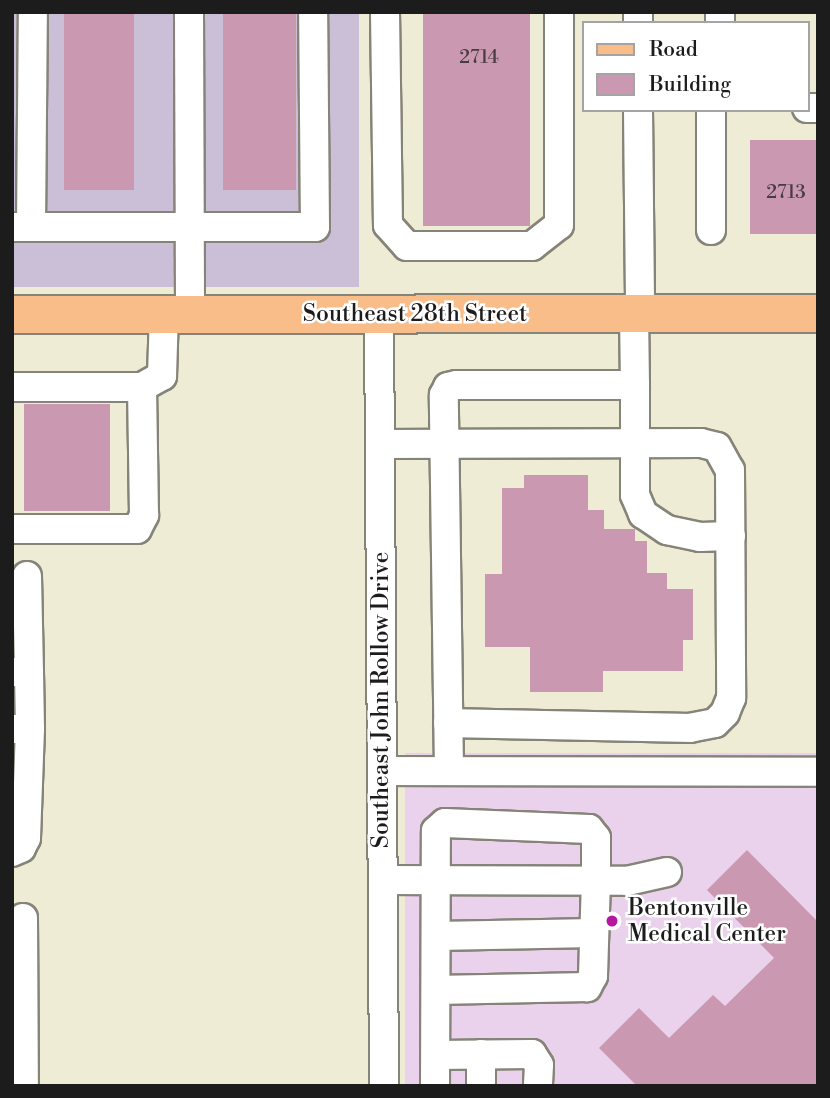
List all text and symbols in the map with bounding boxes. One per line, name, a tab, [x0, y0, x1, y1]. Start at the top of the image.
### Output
legend	[582, 21, 809, 112]
text: Road	[649, 37, 698, 63]
house number: 2714	[459, 47, 499, 69]
text: Building	[649, 72, 731, 98]
house number: 2713	[766, 182, 806, 204]
street label: Southeast 28th Street	[303, 300, 527, 328]
street label: Southeast John Rollow Drive	[367, 552, 395, 848]
place label: Bentonville Medical Center	[628, 894, 786, 948]
marker: Bentonville Medical Center	[602, 911, 622, 931]

